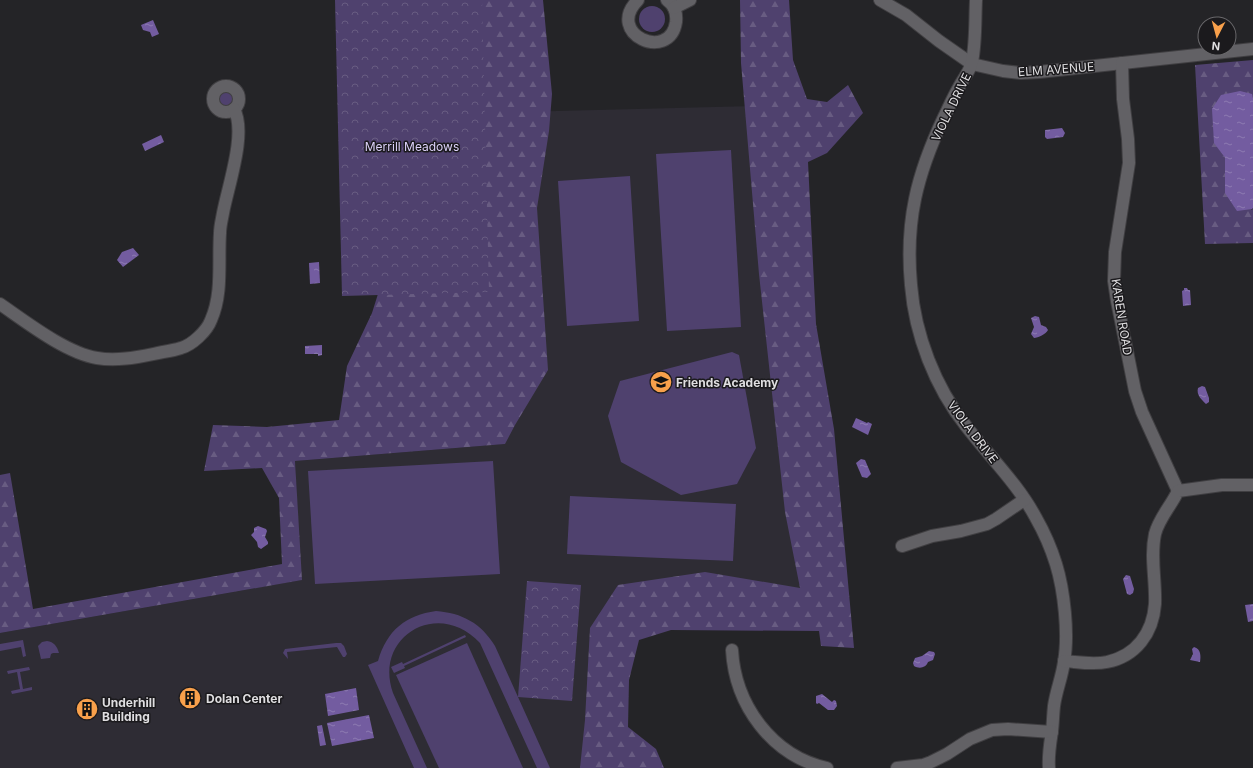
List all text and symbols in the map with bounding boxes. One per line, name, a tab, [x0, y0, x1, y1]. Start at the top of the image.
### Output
north arrow	[1197, 16, 1237, 56]
text: N	[1211, 39, 1221, 53]
street label: ELM AVENUE	[1017, 59, 1095, 79]
street label: VIOLA DRIVE	[928, 70, 974, 144]
park label: Merrill Meadows	[365, 139, 459, 154]
street label: KAREN ROAD	[1109, 278, 1135, 356]
school or university icon: Friends Academy	[648, 369, 674, 395]
place label: Friends Academy	[676, 375, 779, 390]
street label: VIOLA DRIVE	[945, 398, 1001, 466]
building icon: Dolan Center	[177, 685, 203, 711]
place label: Dolan Center	[206, 691, 282, 706]
place label: Underhill Building	[102, 695, 155, 724]
building icon: Underhill Building	[74, 696, 100, 722]

